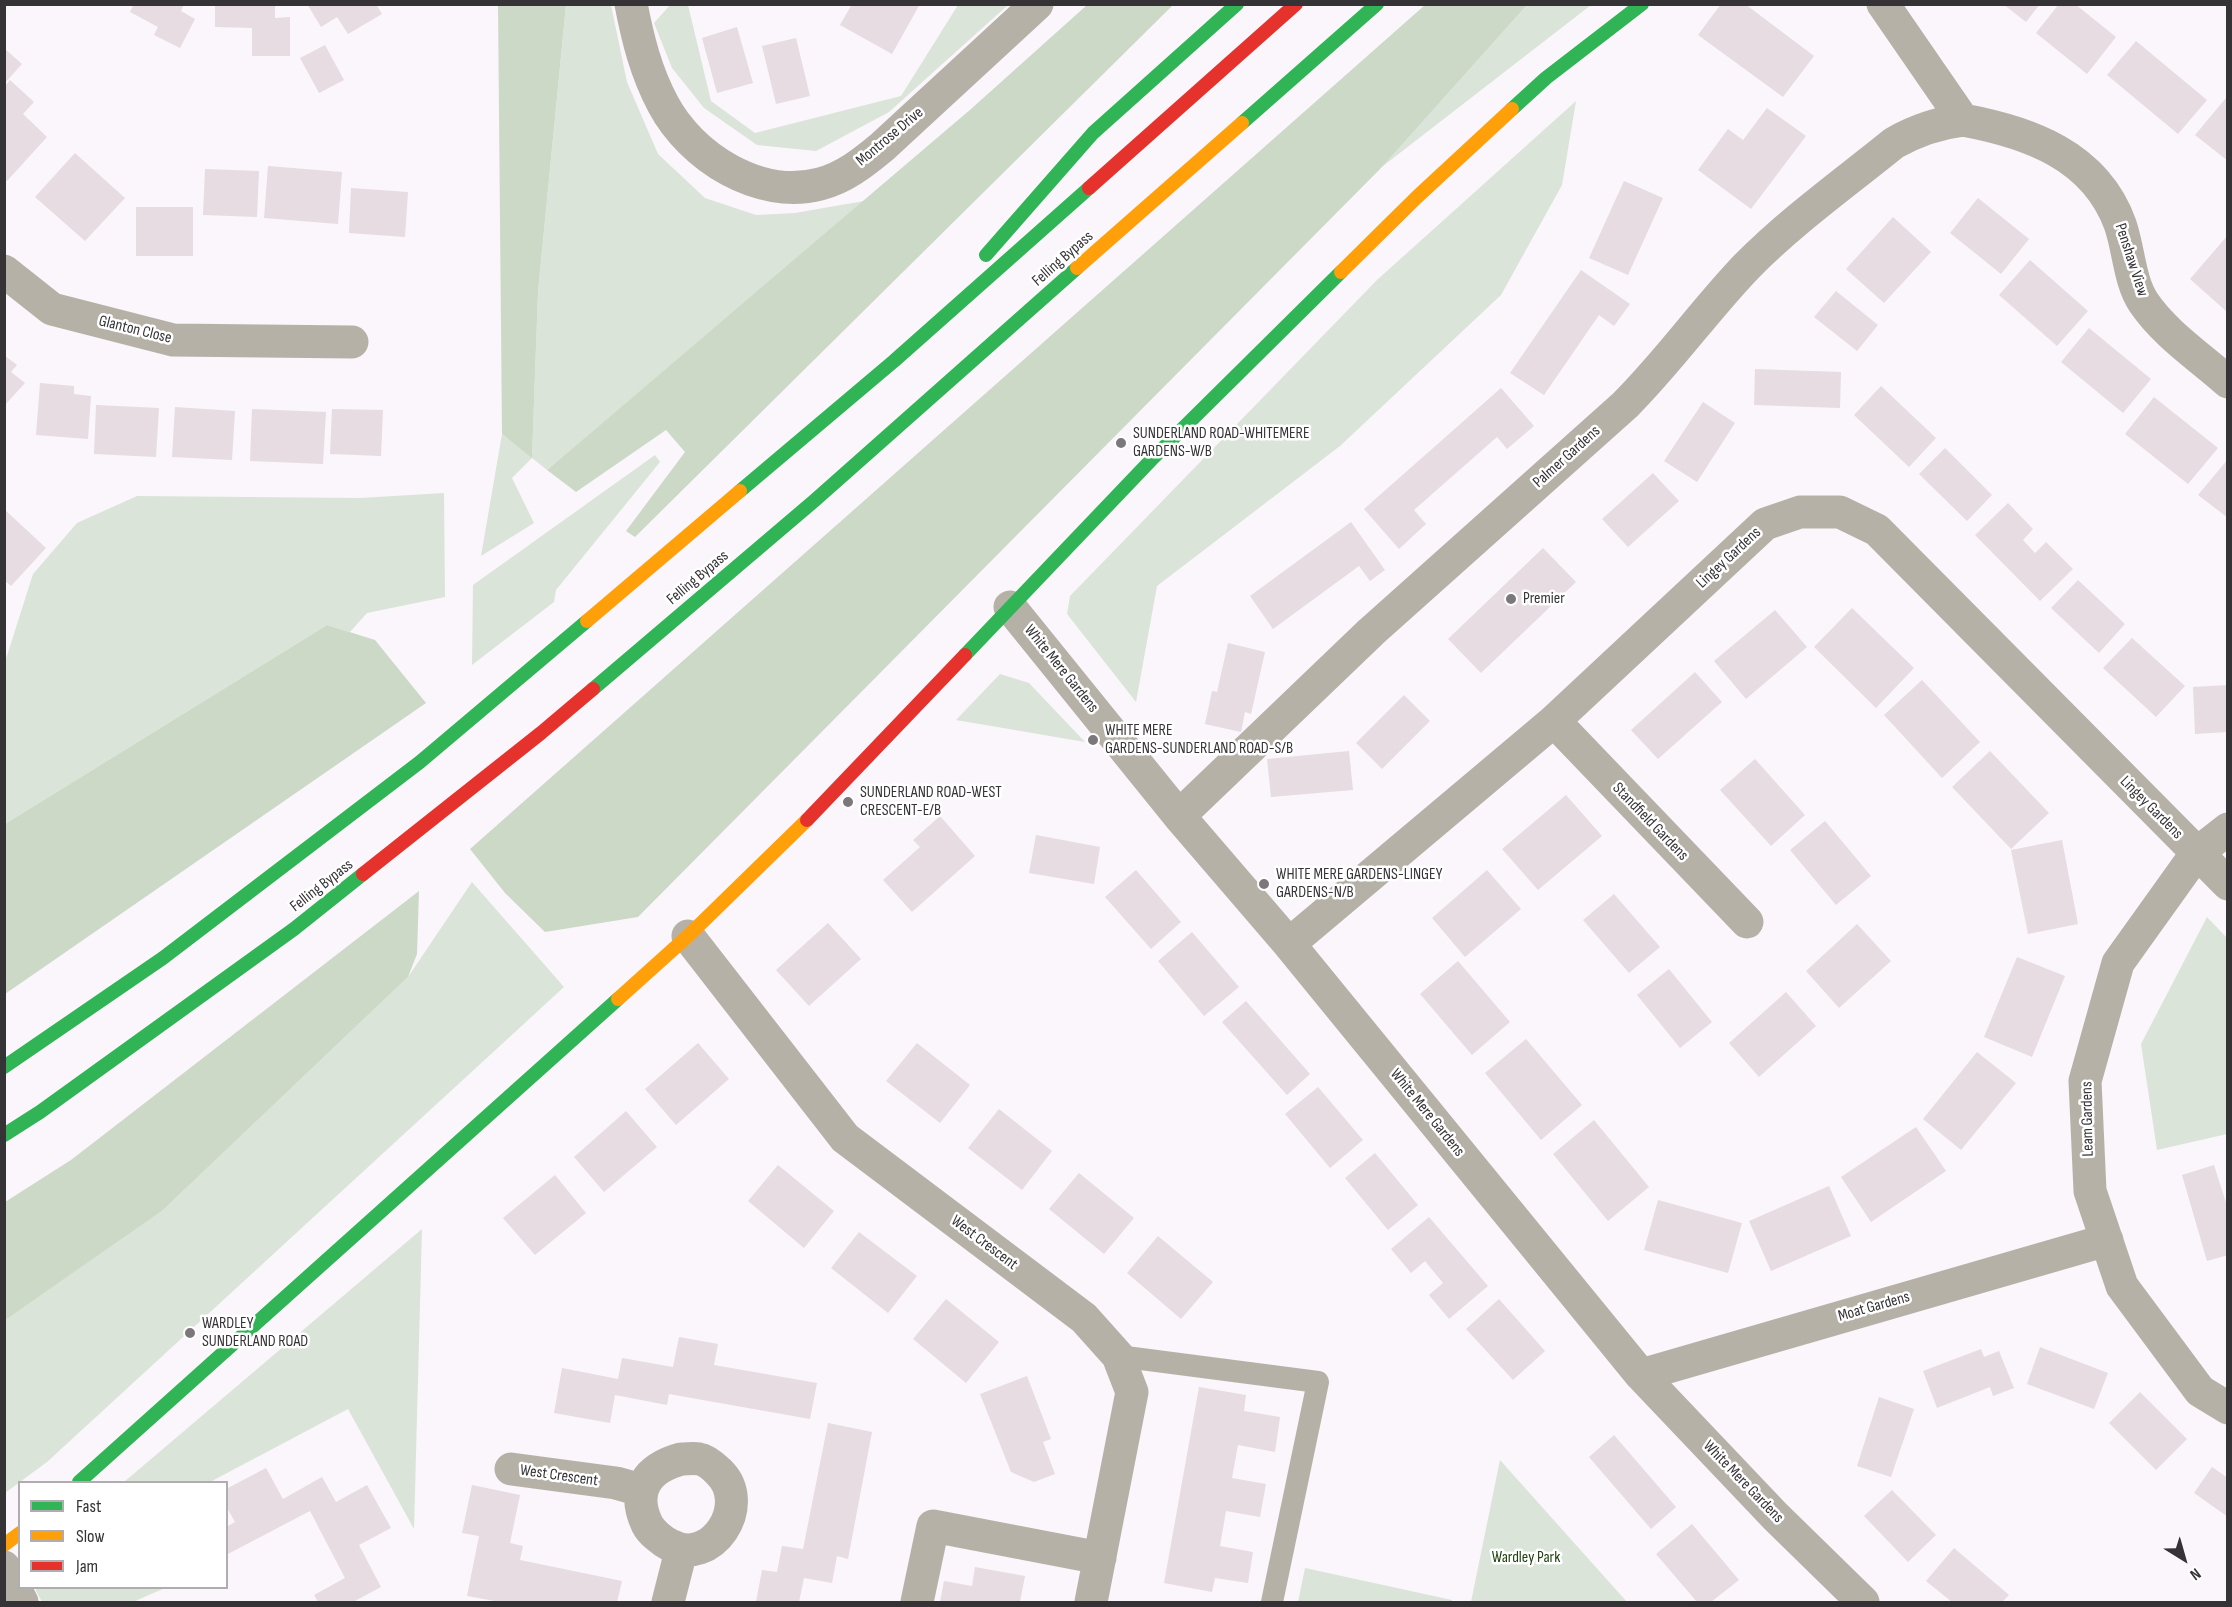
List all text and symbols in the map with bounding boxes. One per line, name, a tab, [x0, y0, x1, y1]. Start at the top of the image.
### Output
street label: Montrose Drive	[853, 103, 927, 171]
street label: Penshaw View	[2110, 221, 2152, 299]
street label: Felling Bypass	[1029, 227, 1097, 291]
street label: Glanton Close	[97, 312, 173, 348]
street label: Palmer Gardens	[1530, 422, 1604, 492]
place label: SUNDERLAND ROAD-WHITEMERE GARDENS-W/B	[1133, 424, 1310, 462]
marker: SUNDERLAND ROAD-WHITEMERE GARDENS-W/B	[1114, 436, 1128, 450]
street label: Lingey Gardens	[1693, 523, 1765, 593]
street label: Felling Bypass	[663, 547, 733, 609]
place label: Premier	[1523, 589, 1565, 609]
marker: Premier	[1504, 592, 1518, 606]
street label: White Mere Gardens	[1020, 621, 1102, 717]
place label: WHITE MERE GARDENS-SUNDERLAND ROAD-S/B	[1105, 721, 1293, 759]
marker: WHITE MERE GARDENS-SUNDERLAND ROAD-S/B	[1086, 733, 1100, 747]
street label: Lingey Gardens	[2116, 773, 2186, 843]
street label: Standfield Gardens	[1608, 779, 1692, 865]
place label: SUNDERLAND ROAD-WEST CRESCENT-E/B	[860, 783, 1002, 821]
marker: SUNDERLAND ROAD-WEST CRESCENT-E/B	[841, 795, 855, 809]
street label: Felling Bypass	[287, 855, 357, 917]
place label: WHITE MERE GARDENS-LINGEY GARDENS-N/B	[1276, 865, 1442, 903]
marker: WHITE MERE GARDENS-LINGEY GARDENS-N/B	[1257, 877, 1271, 891]
street label: White Mere Gardens	[1386, 1065, 1468, 1161]
street label: Leam Gardens	[2078, 1081, 2098, 1157]
street label: West Crescent	[947, 1212, 1021, 1274]
street label: Moat Gardens	[1836, 1288, 1912, 1326]
place label: WARDLEY SUNDERLAND ROAD	[202, 1314, 308, 1352]
marker: WARDLEY SUNDERLAND ROAD	[183, 1326, 197, 1340]
street label: White Mere Gardens	[1699, 1437, 1787, 1527]
street label: West Crescent	[519, 1461, 599, 1491]
legend	[18, 1481, 228, 1589]
text: Fast	[76, 1496, 101, 1517]
text: Slow	[76, 1526, 105, 1547]
north arrow	[2154, 1529, 2214, 1589]
park label: Wardley Park	[1492, 1548, 1560, 1568]
text: Jam	[76, 1556, 98, 1577]
text: N	[2186, 1564, 2204, 1584]

